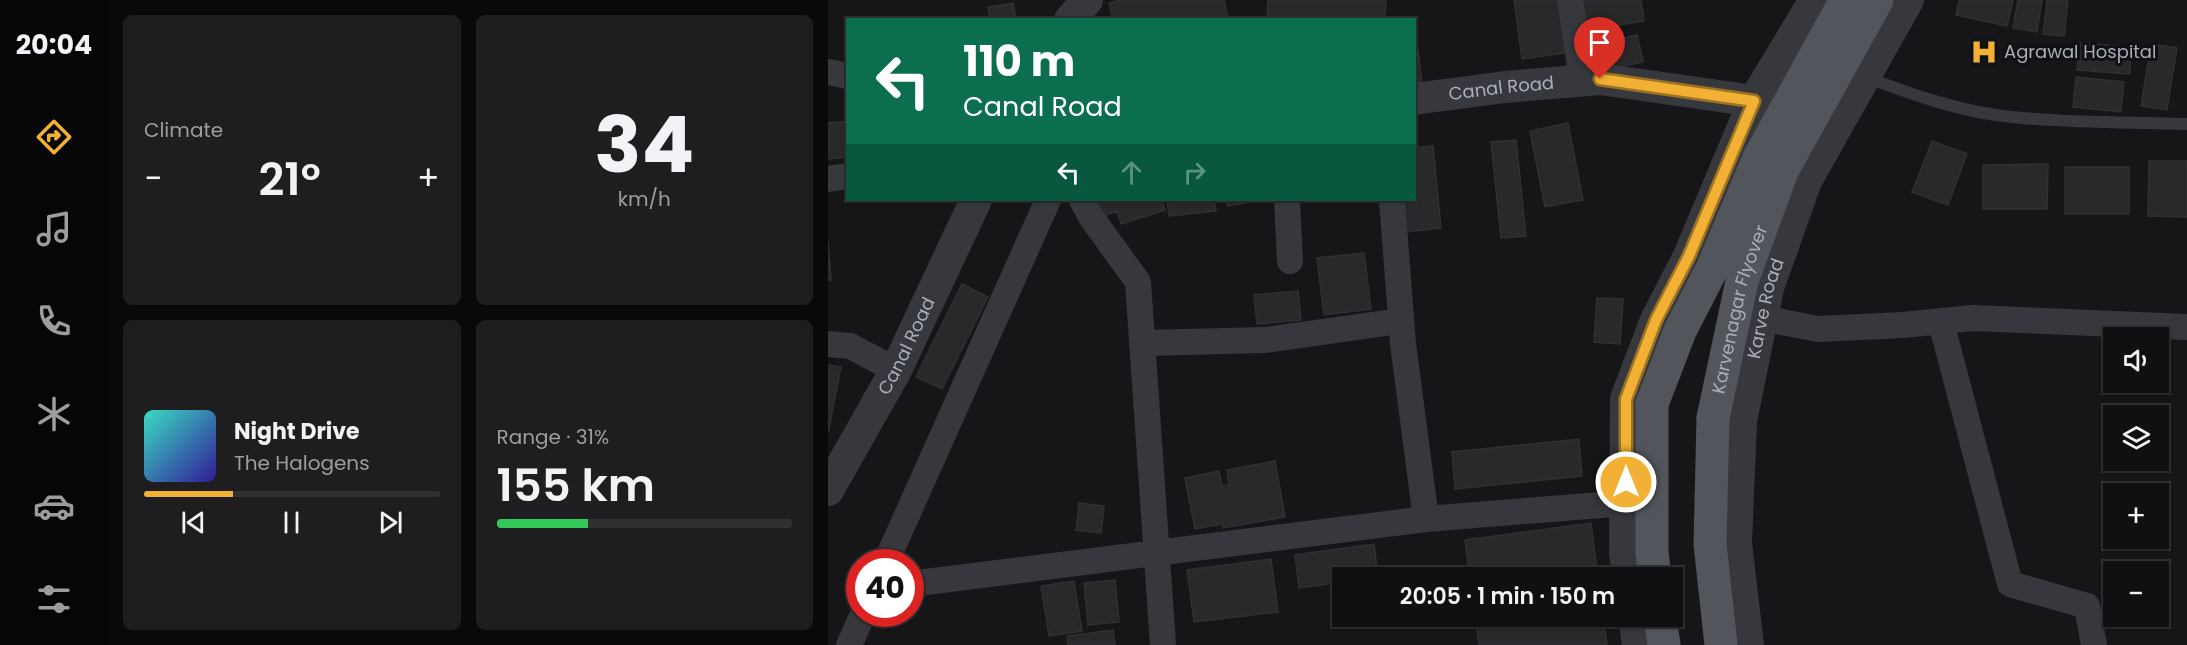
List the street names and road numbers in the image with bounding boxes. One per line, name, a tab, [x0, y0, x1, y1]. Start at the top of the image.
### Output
street label: Canal Road	[1447, 70, 1555, 106]
street label: Karvenagar Flyover	[1705, 221, 1773, 396]
street label: Karve Road	[1741, 255, 1790, 361]
street label: Canal Road	[871, 293, 940, 399]

